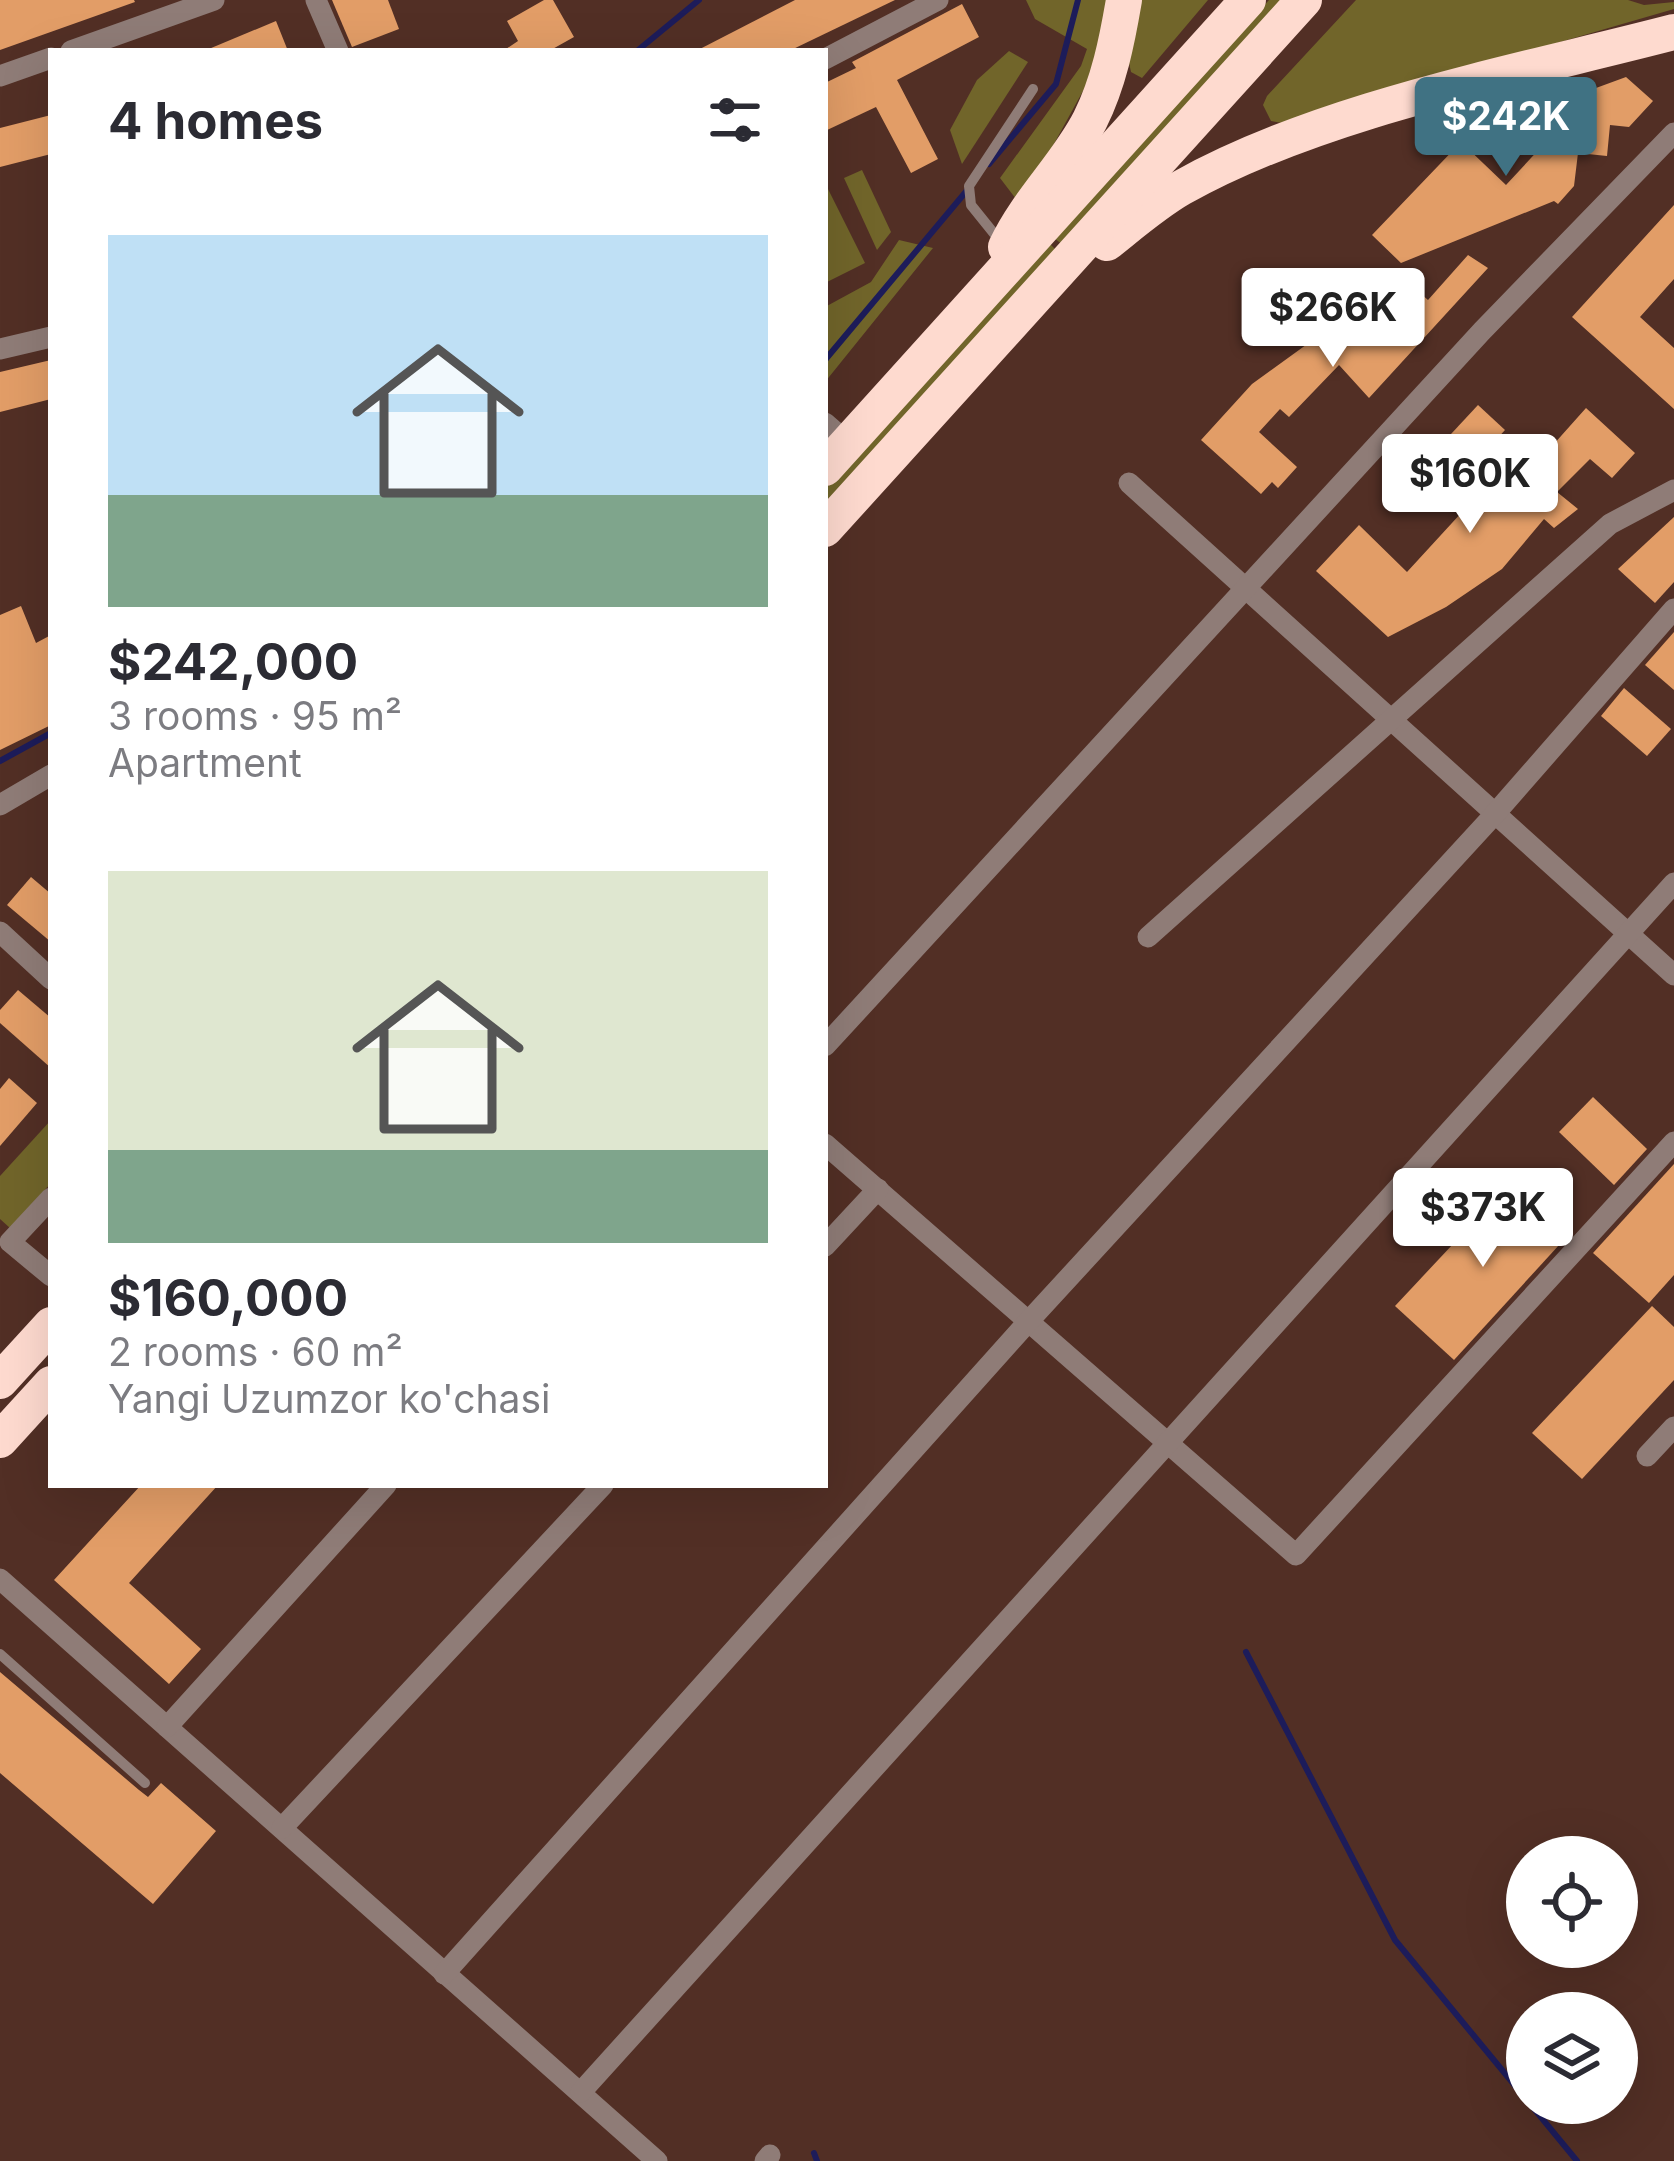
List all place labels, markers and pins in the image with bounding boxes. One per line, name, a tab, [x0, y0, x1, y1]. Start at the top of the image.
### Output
pin: $242K	[1422, 77, 1590, 179]
pin: $266K	[1249, 268, 1417, 370]
pin: $160K	[1386, 434, 1554, 536]
pin: $373K	[1399, 1168, 1567, 1270]

